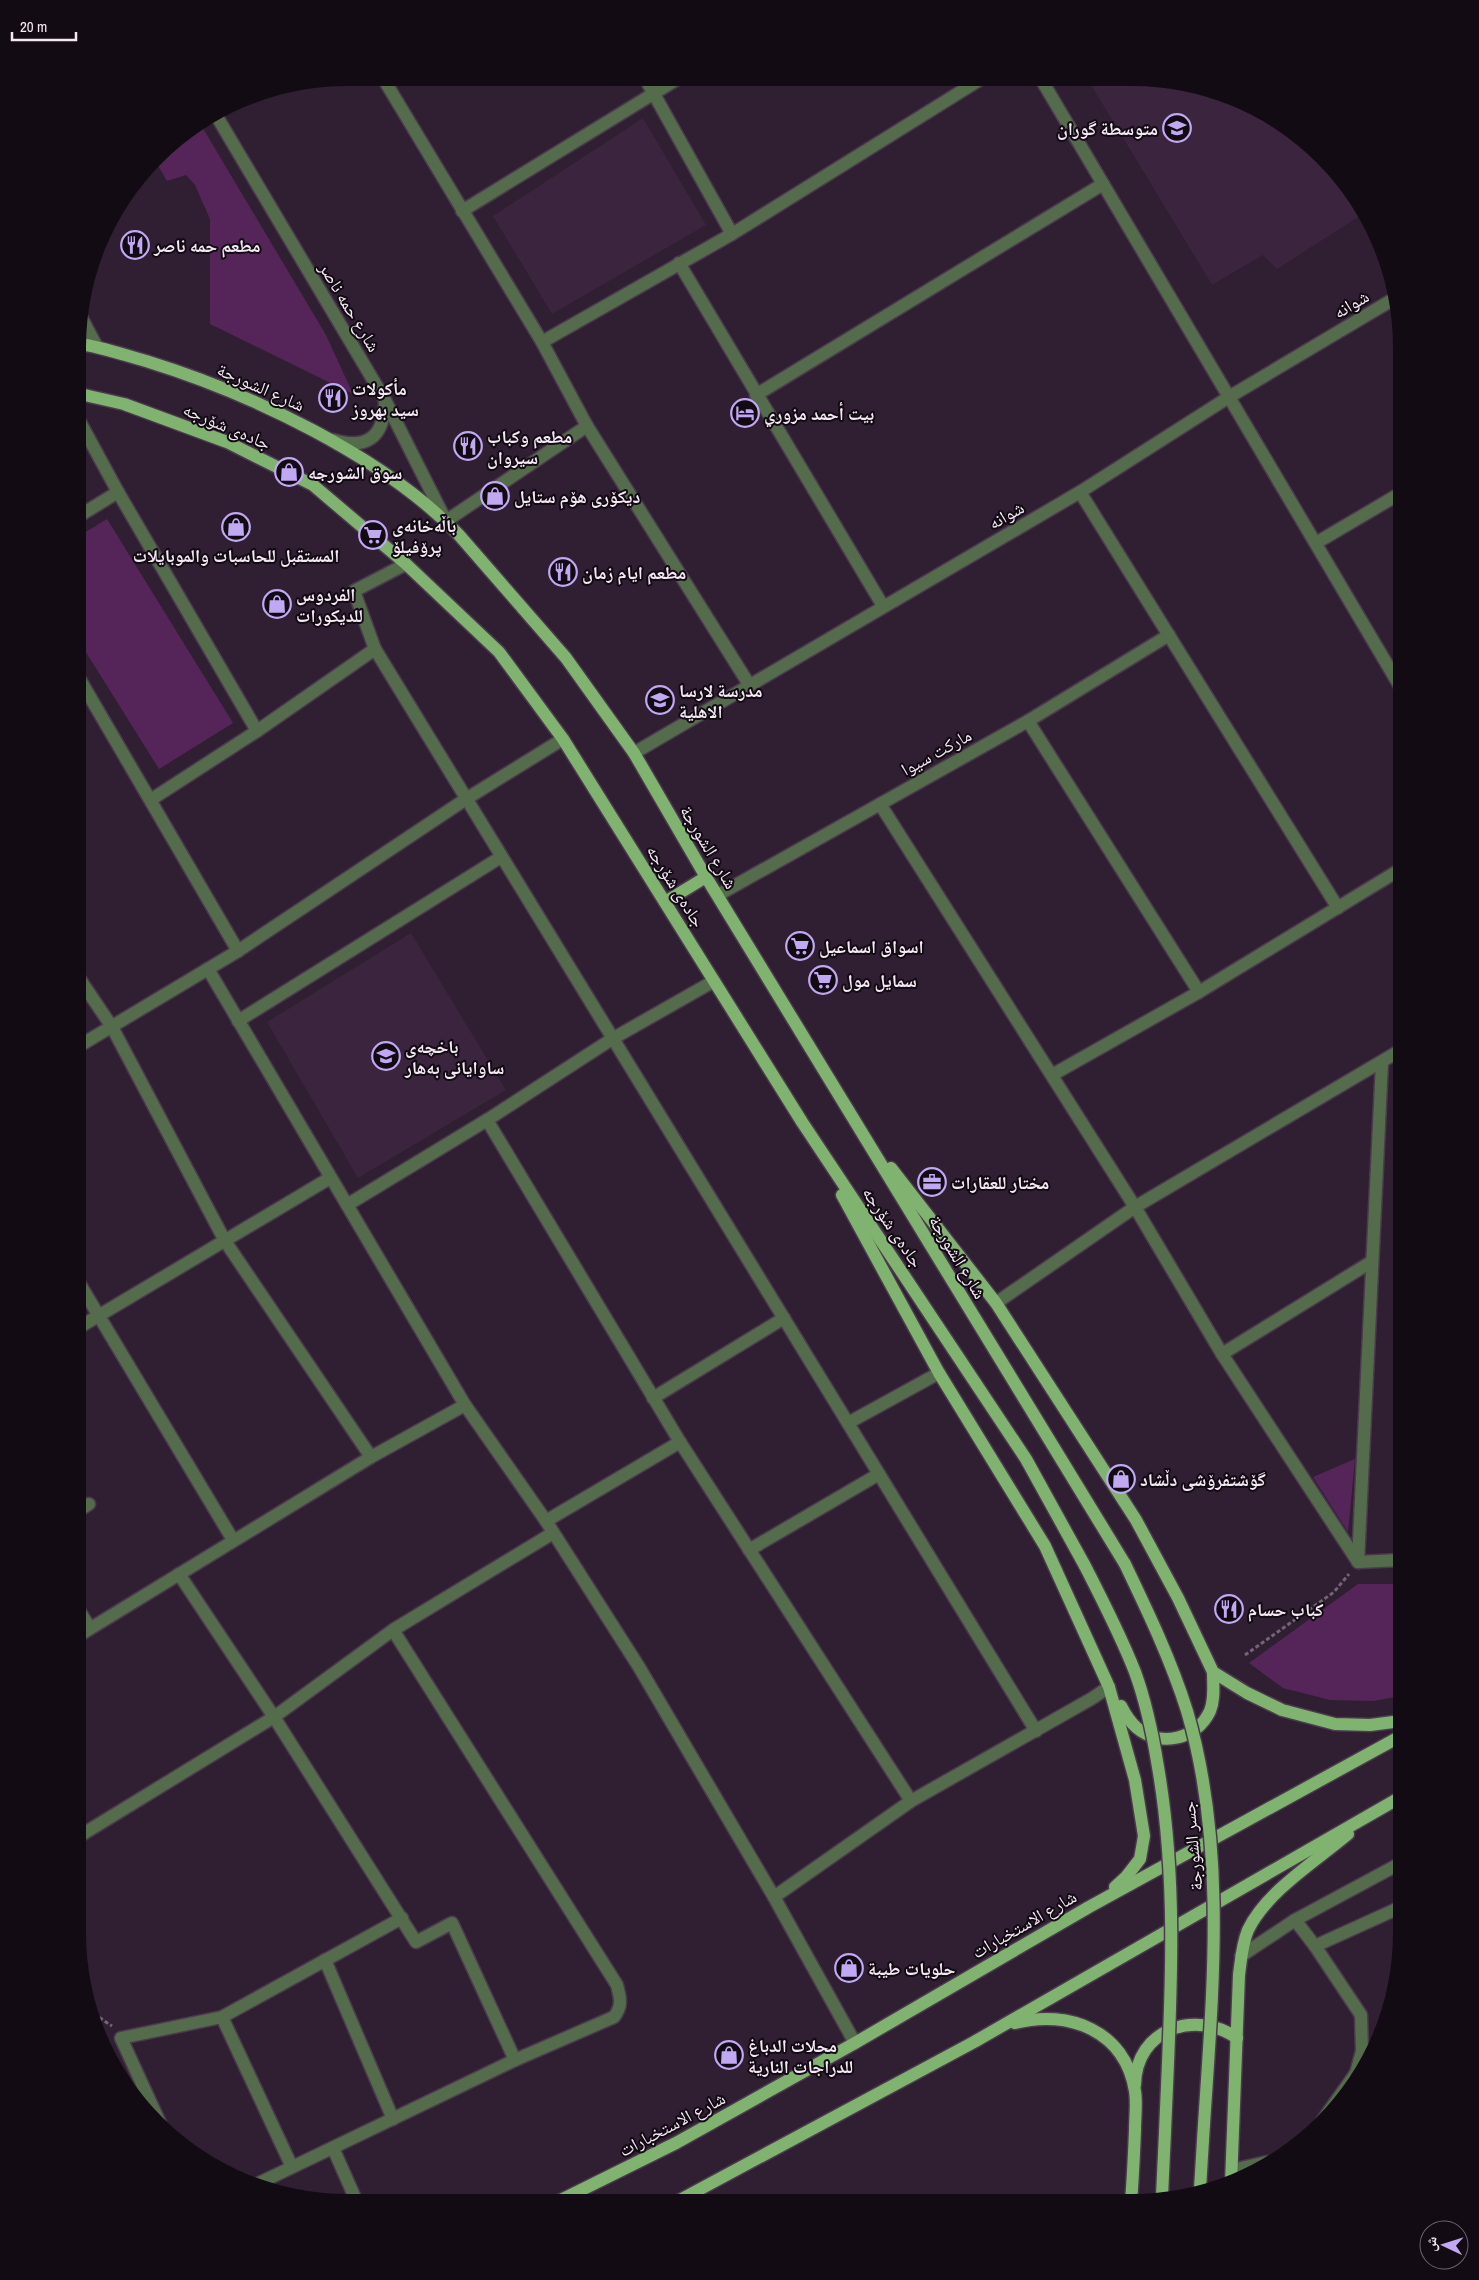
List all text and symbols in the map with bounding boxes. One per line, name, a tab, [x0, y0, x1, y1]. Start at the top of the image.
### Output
scale bar	[12, 10, 76, 42]
text: 20 m	[20, 16, 47, 37]
school or university icon: متوسطة گوران	[1162, 113, 1192, 143]
place label: متوسطة گوران	[1057, 116, 1158, 141]
restaurant icon: مطعم حمه ناصر	[120, 230, 150, 260]
place label: مطعم حمه ناصر	[153, 233, 261, 258]
street label: شارع حمه ناصر	[313, 257, 387, 356]
street label: شوانە	[1328, 284, 1374, 324]
street label: شارع الشورجة	[213, 357, 309, 417]
place label: مأكولات سيد بهروز	[351, 376, 419, 422]
restaurant icon: مأكولات سيد بهروز	[318, 383, 348, 413]
street label: جادەی شۆرجە	[179, 396, 275, 456]
hotel icon: بيت أحمد مزوري	[730, 398, 760, 428]
place label: بيت أحمد مزوري	[764, 401, 874, 428]
place label: مطعم وكباب سيروان	[487, 424, 572, 470]
restaurant icon: مطعم وكباب سيروان	[453, 431, 483, 461]
shop icon: سوق الشورجه	[274, 457, 304, 487]
place label: سوق الشورجه	[308, 460, 402, 485]
shop icon: دیکۆری هۆم ستایل	[480, 481, 510, 511]
place label: دیکۆری هۆم ستایل	[514, 484, 640, 509]
street label: شوانە	[983, 495, 1029, 535]
shop icon: المستقبل للحاسبات والموبايلات	[221, 512, 251, 542]
place label: باڵەخانەی پرۆفیلۆ	[392, 513, 456, 559]
supermarket icon: باڵەخانەی پرۆفیلۆ	[358, 520, 388, 550]
place label: المستقبل للحاسبات والموبايلات	[133, 543, 339, 568]
restaurant icon: مطعم ايام زمان	[548, 557, 578, 587]
place label: مطعم ايام زمان	[582, 560, 686, 585]
place label: الفردوس للديكورات	[296, 582, 363, 628]
shop icon: الفردوس للديكورات	[262, 589, 292, 619]
place label: مدرسة لارسا الاهلية	[679, 678, 763, 724]
school or university icon: مدرسة لارسا الاهلية	[645, 685, 675, 715]
street label: مارکت سیوا	[896, 722, 976, 782]
street label: شارع الشورجة	[674, 801, 744, 893]
street label: جادەی شۆرجە	[641, 840, 711, 932]
supermarket icon: اسواق اسماعيل	[785, 931, 815, 961]
place label: اسواق اسماعيل	[819, 934, 924, 959]
supermarket icon: سمايل مول	[808, 965, 838, 995]
place label: سمايل مول	[842, 968, 917, 993]
place label: باخچەی ساوایانی بەهار	[404, 1034, 504, 1080]
school or university icon: باخچەی ساوایانی بەهار	[371, 1041, 401, 1071]
office icon: مختار للعقارات	[917, 1167, 947, 1197]
place label: مختار للعقارات	[951, 1170, 1049, 1195]
street label: جادەی شۆرجە	[857, 1182, 929, 1272]
street label: شارع الشورجة	[923, 1211, 993, 1303]
shop icon: گۆشتفرۆشی دڵشاد	[1106, 1464, 1136, 1494]
place label: گۆشتفرۆشی دڵشاد	[1140, 1467, 1266, 1492]
restaurant icon: كباب حسام	[1214, 1594, 1244, 1624]
place label: كباب حسام	[1248, 1597, 1323, 1622]
street label: جسر الشورجة	[1176, 1800, 1208, 1892]
street label: شارع الاستخبارات	[967, 1884, 1081, 1964]
shop icon: حلويات طيبة	[834, 1953, 864, 1983]
place label: حلويات طيبة	[868, 1956, 956, 1981]
place label: محلات الدباغ للدراجات النارية	[748, 2033, 853, 2079]
shop icon: محلات الدباغ للدراجات النارية	[714, 2040, 744, 2070]
street label: شارع الاستخبارات	[614, 2085, 730, 2163]
north arrow	[1419, 2220, 1469, 2270]
text: ش	[1422, 2236, 1441, 2252]

